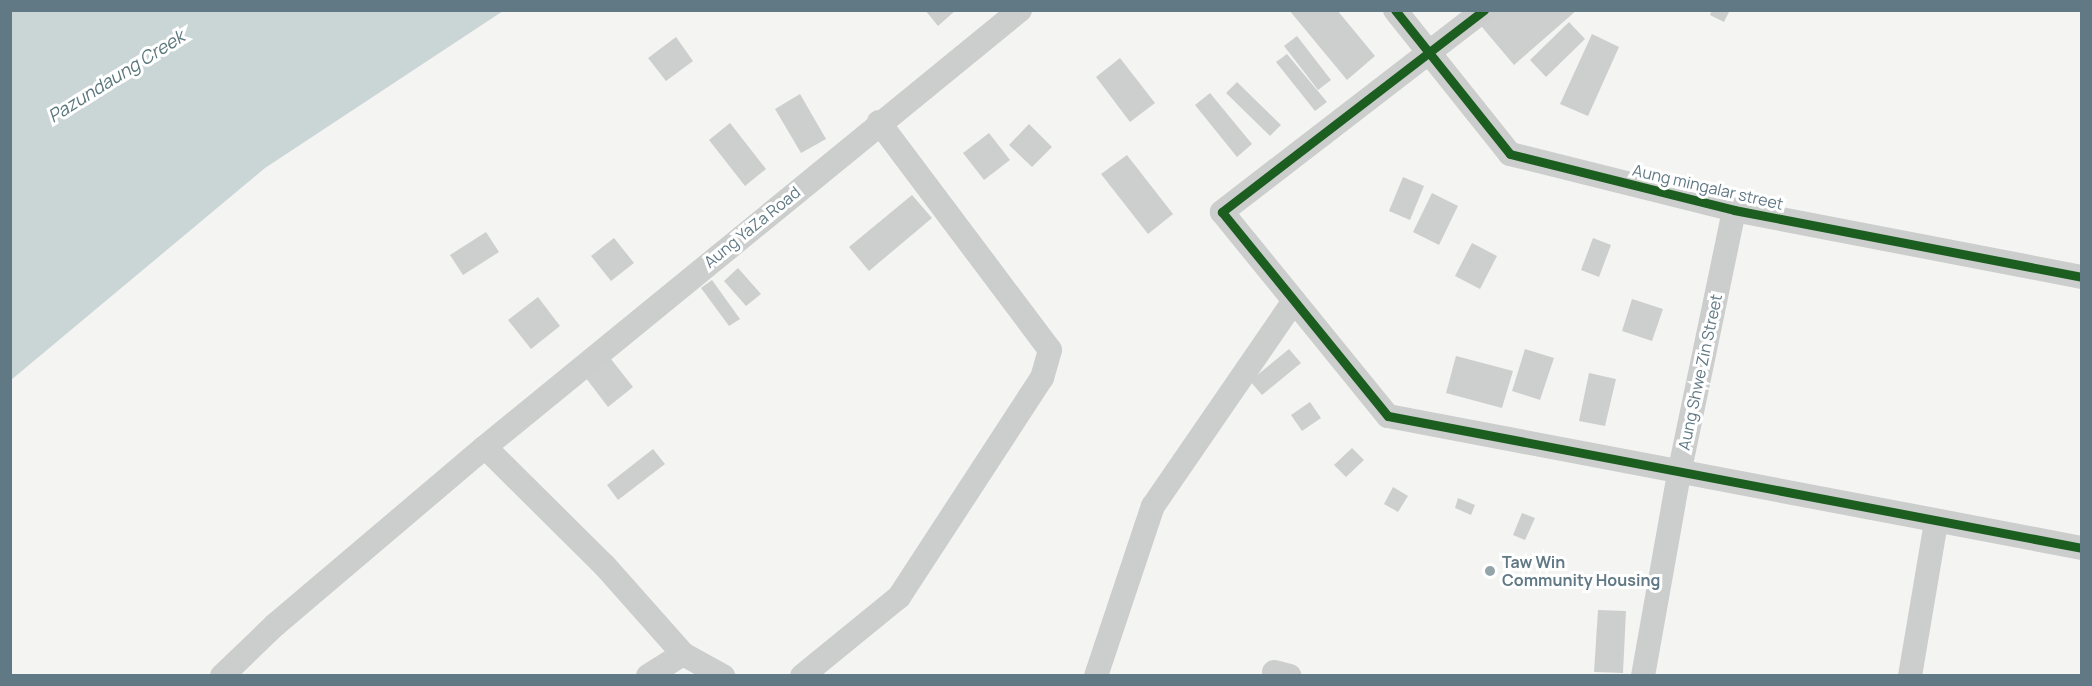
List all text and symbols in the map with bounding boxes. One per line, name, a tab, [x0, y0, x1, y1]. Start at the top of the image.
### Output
water label: Pazundaung Creek	[44, 25, 188, 127]
street label: Aung mingalar street	[1631, 160, 1785, 214]
street label: Aung YaZa Road	[700, 182, 804, 272]
street label: Aung Shwe Zin Street	[1674, 292, 1726, 452]
place label: Taw Win Community Housing	[1502, 552, 1660, 590]
marker: Taw Win Community Housing	[1483, 564, 1497, 578]

